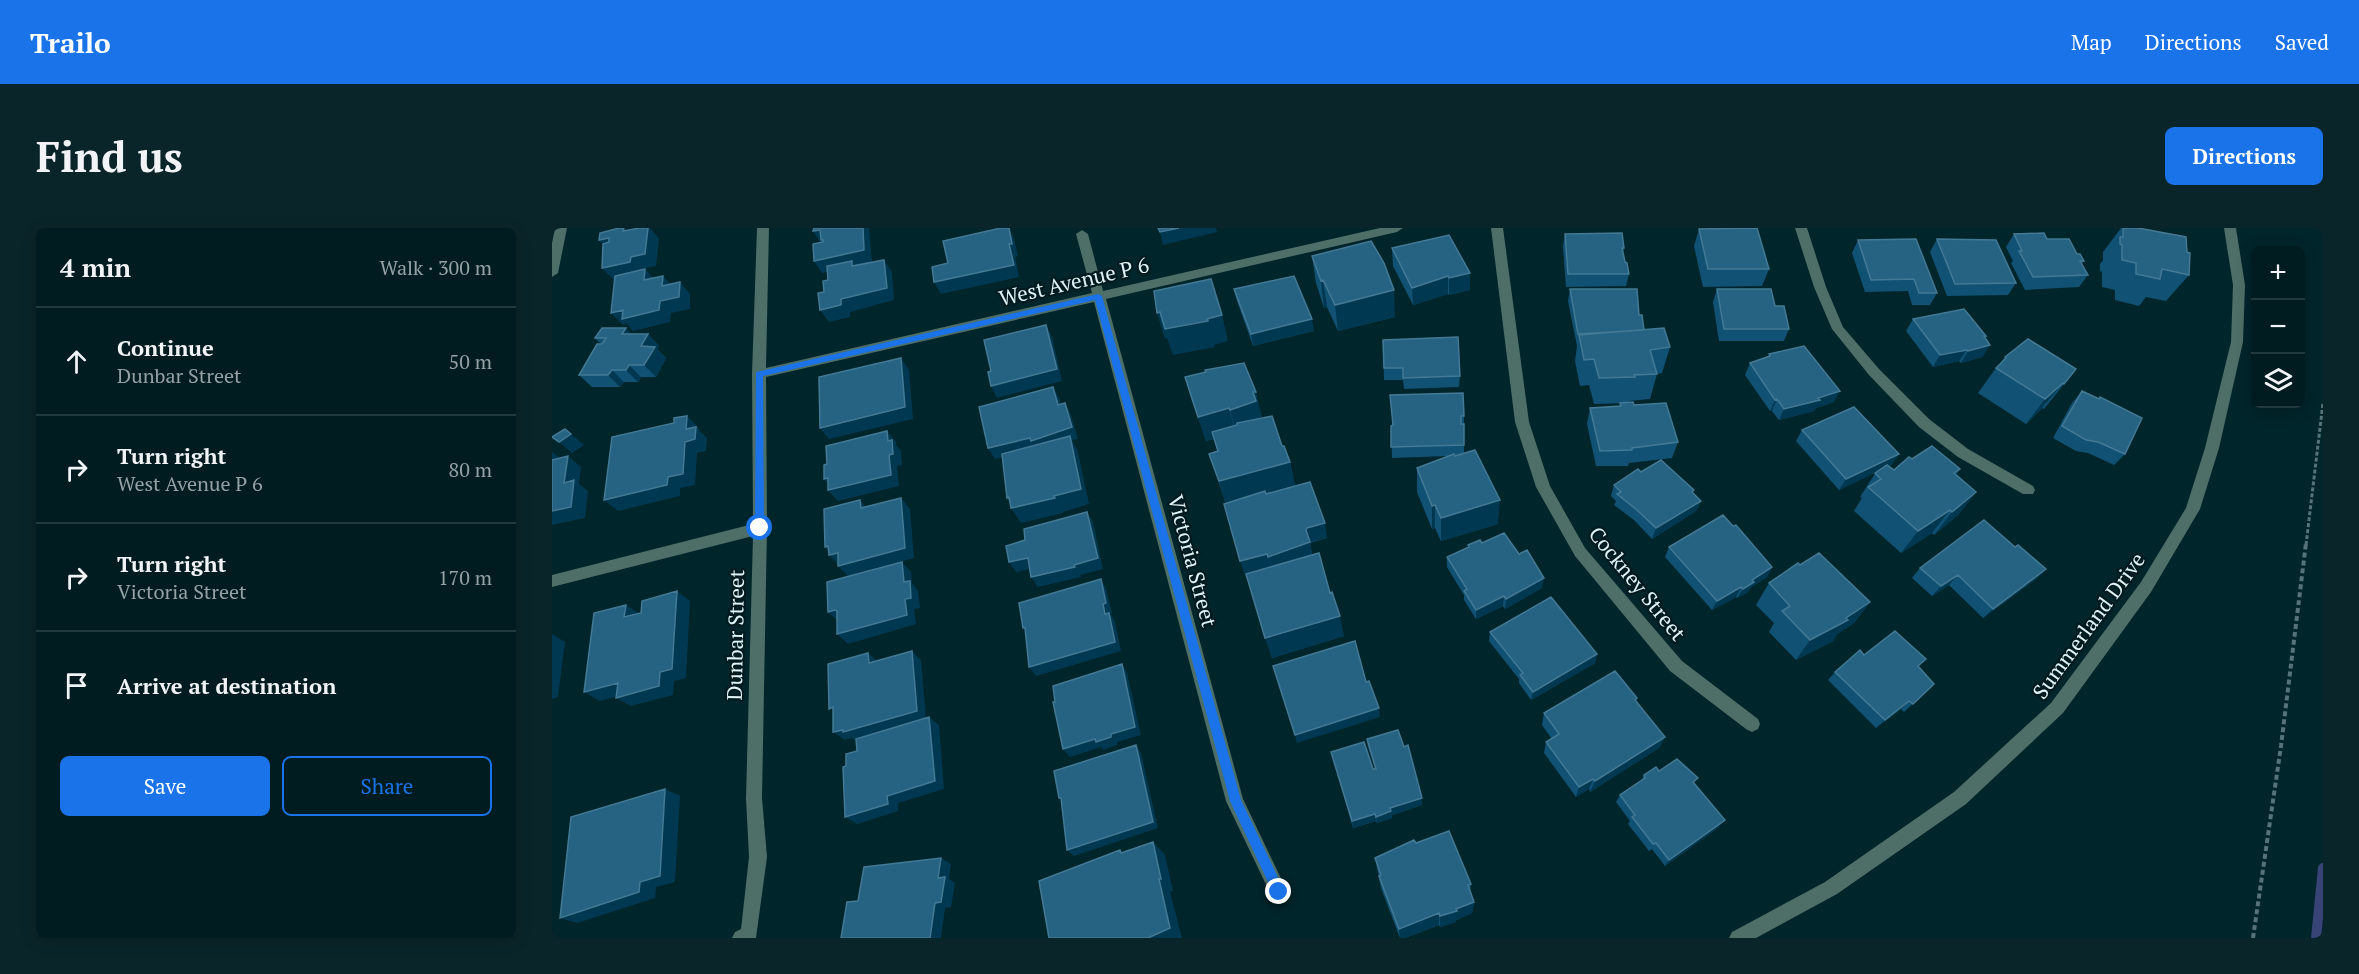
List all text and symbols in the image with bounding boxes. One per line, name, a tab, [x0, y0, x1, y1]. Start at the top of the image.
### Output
text: Trailo	[30, 24, 111, 61]
text: Map	[2071, 28, 2112, 56]
text: Directions	[2145, 28, 2242, 56]
text: Saved	[2275, 28, 2329, 56]
button: Directions	[2165, 127, 2323, 185]
text: Find us	[36, 128, 183, 184]
map controls	[2251, 246, 2305, 408]
button: +	[2251, 246, 2305, 300]
text: 4 min	[60, 250, 131, 284]
street label: West Avenue P 6	[996, 250, 1152, 312]
text: Walk · 300 m	[380, 254, 492, 281]
button: −	[2251, 300, 2305, 354]
text: Continue	[117, 333, 214, 362]
icon: ahead	[60, 345, 93, 378]
text: 50 m	[449, 348, 492, 375]
button: layers	[2251, 354, 2305, 408]
text: Dunbar Street	[117, 362, 241, 389]
text: Turn right	[117, 441, 226, 470]
icon: right	[60, 453, 93, 486]
text: 80 m	[449, 456, 492, 483]
text: West Avenue P 6	[117, 470, 263, 497]
street label: Victoria Street	[1162, 491, 1224, 630]
route start	[746, 514, 772, 540]
street label: Cockney Street	[1583, 520, 1693, 647]
street label: Summerland Drive	[2026, 547, 2151, 704]
text: Turn right	[117, 549, 226, 578]
icon: right	[60, 561, 93, 594]
text: 170 m	[438, 564, 492, 591]
street label: Dunbar Street	[720, 569, 750, 701]
text: Victoria Street	[117, 578, 247, 605]
icon: arrive	[60, 669, 93, 702]
text: Arrive at destination	[117, 671, 336, 700]
button: Save	[60, 756, 270, 816]
button: Share	[282, 756, 492, 816]
route end	[1265, 878, 1291, 904]

